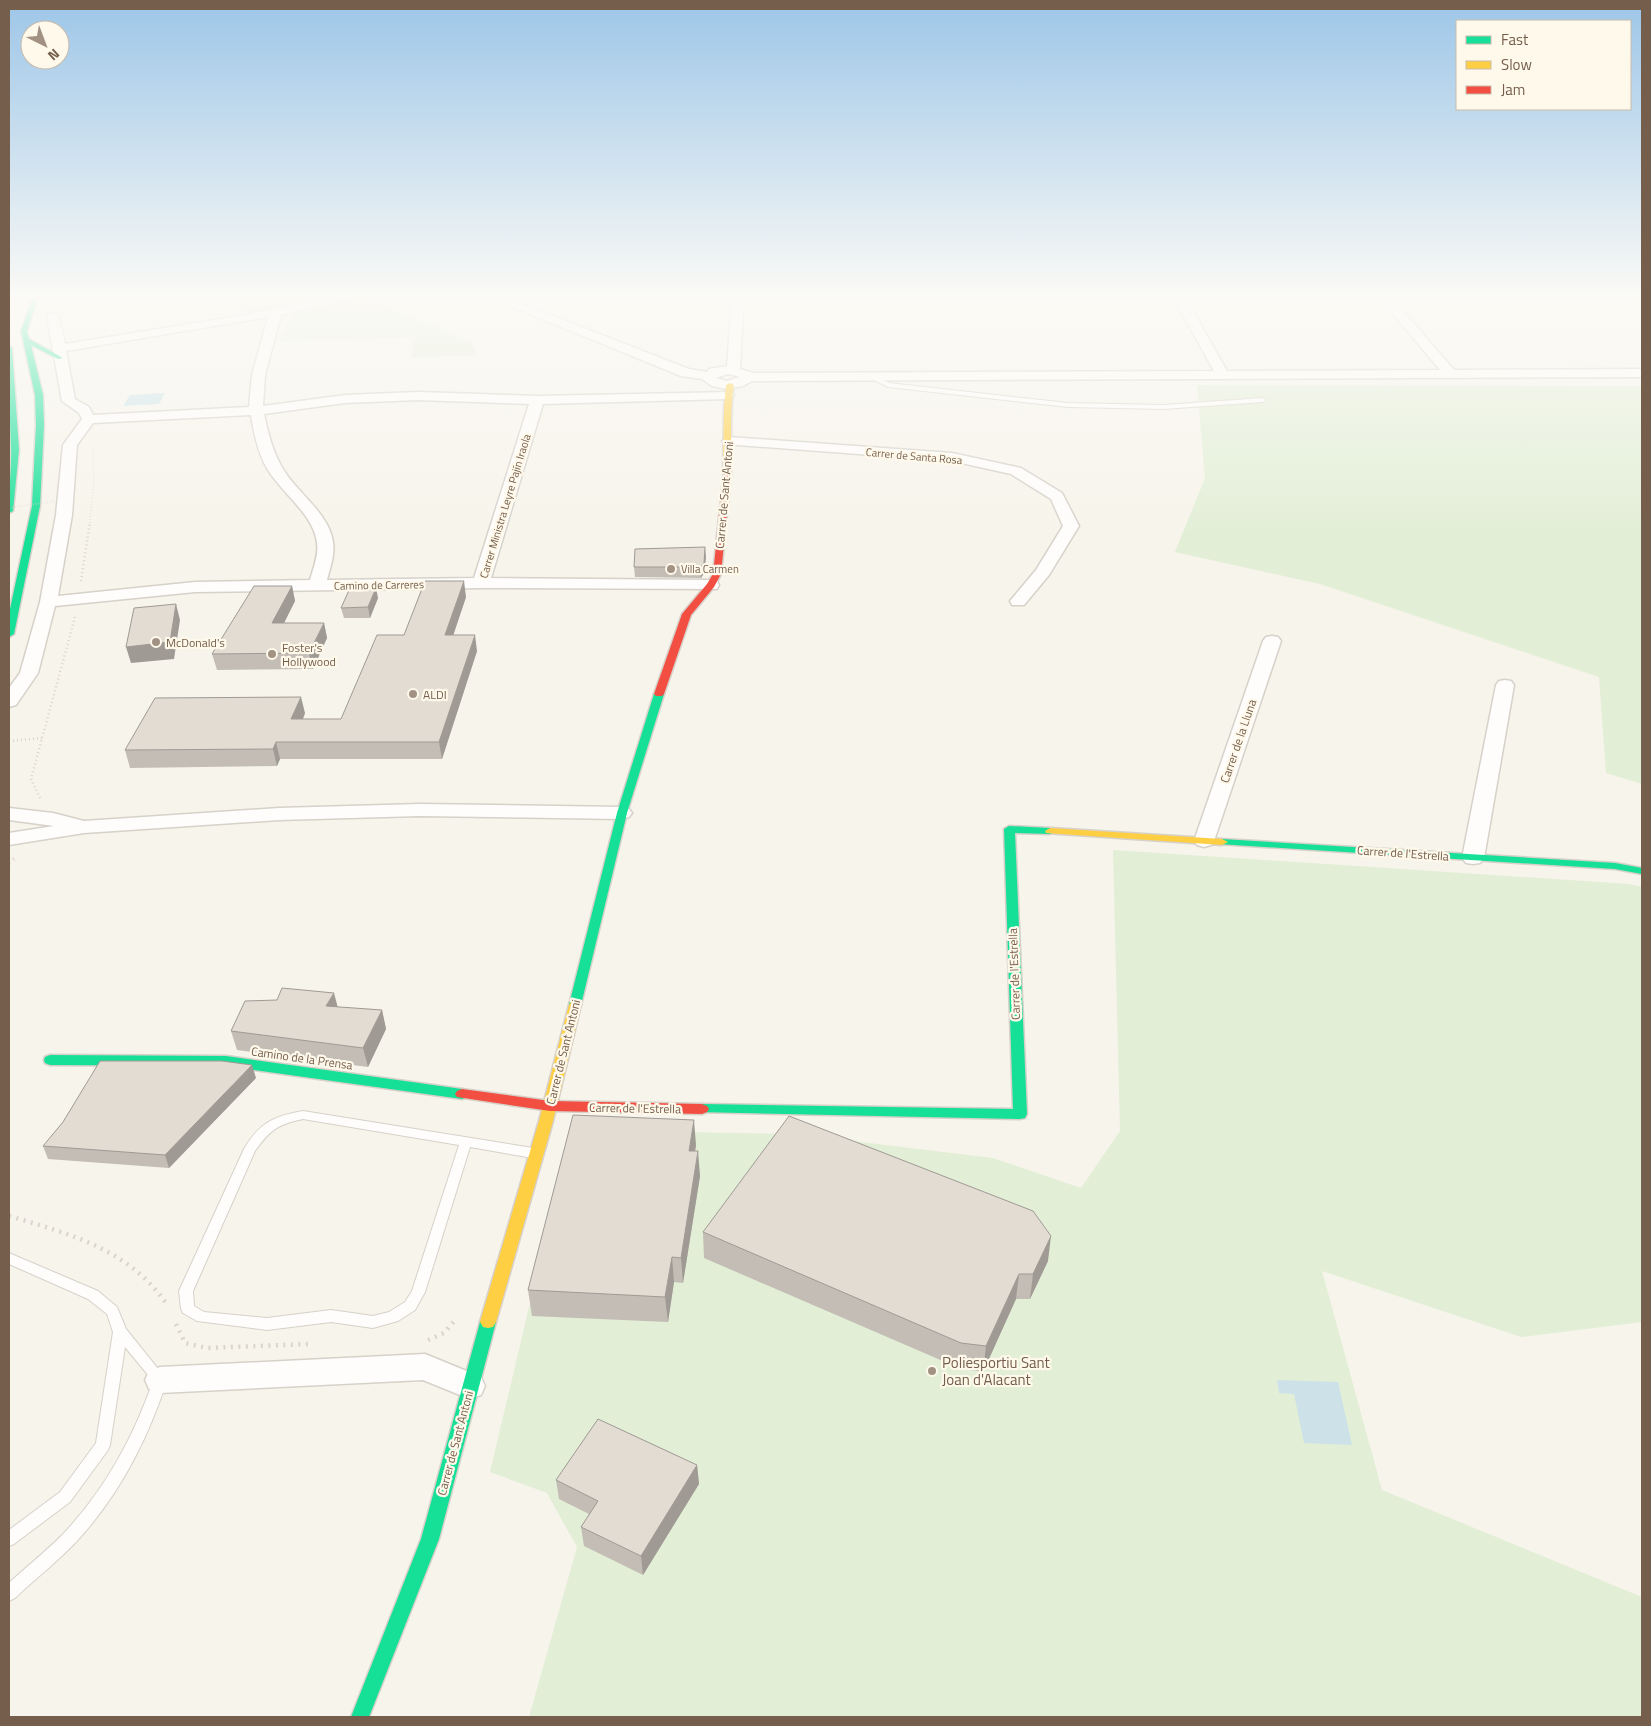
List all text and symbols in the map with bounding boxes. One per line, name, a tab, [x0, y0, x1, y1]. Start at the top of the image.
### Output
north arrow	[20, 20, 70, 70]
legend	[1456, 20, 1631, 110]
text: Fast	[1501, 28, 1529, 51]
text: N	[43, 44, 65, 66]
text: Slow	[1501, 53, 1532, 76]
text: Jam	[1501, 78, 1525, 101]
street label: Carrer Ministra Leyre Pajín Iraola	[475, 431, 535, 580]
street label: Carrer de Sant Antoni	[710, 441, 738, 549]
street label: Carrer de Santa Rosa	[865, 444, 963, 468]
place label: Villa Carmen	[681, 561, 739, 577]
marker: Villa Carmen	[665, 563, 677, 575]
street label: Camino de Carreres	[334, 576, 424, 594]
place label: McDonald's	[166, 633, 225, 652]
marker: McDonald's	[150, 636, 162, 648]
place label: Foster's Hollywood	[282, 638, 336, 671]
marker: Foster's Hollywood	[266, 648, 278, 660]
place label: ALDI	[423, 685, 447, 704]
marker: ALDI	[407, 688, 419, 700]
street label: Carrer de la Lluna	[1215, 697, 1261, 785]
street label: Carrer de l'Estrella	[1356, 840, 1450, 866]
street label: Carrer de l'Estrella	[1003, 928, 1025, 1020]
street label: Carrer de Sant Antoni	[541, 998, 585, 1106]
street label: Camino de la Prensa	[250, 1041, 354, 1075]
street label: Carrer de l'Estrella	[589, 1098, 681, 1118]
place label: Poliesportiu Sant Joan d'Alacant	[942, 1351, 1051, 1391]
marker: Poliesportiu Sant Joan d'Alacant	[926, 1365, 938, 1377]
street label: Carrer de Sant Antoni	[432, 1389, 478, 1497]

